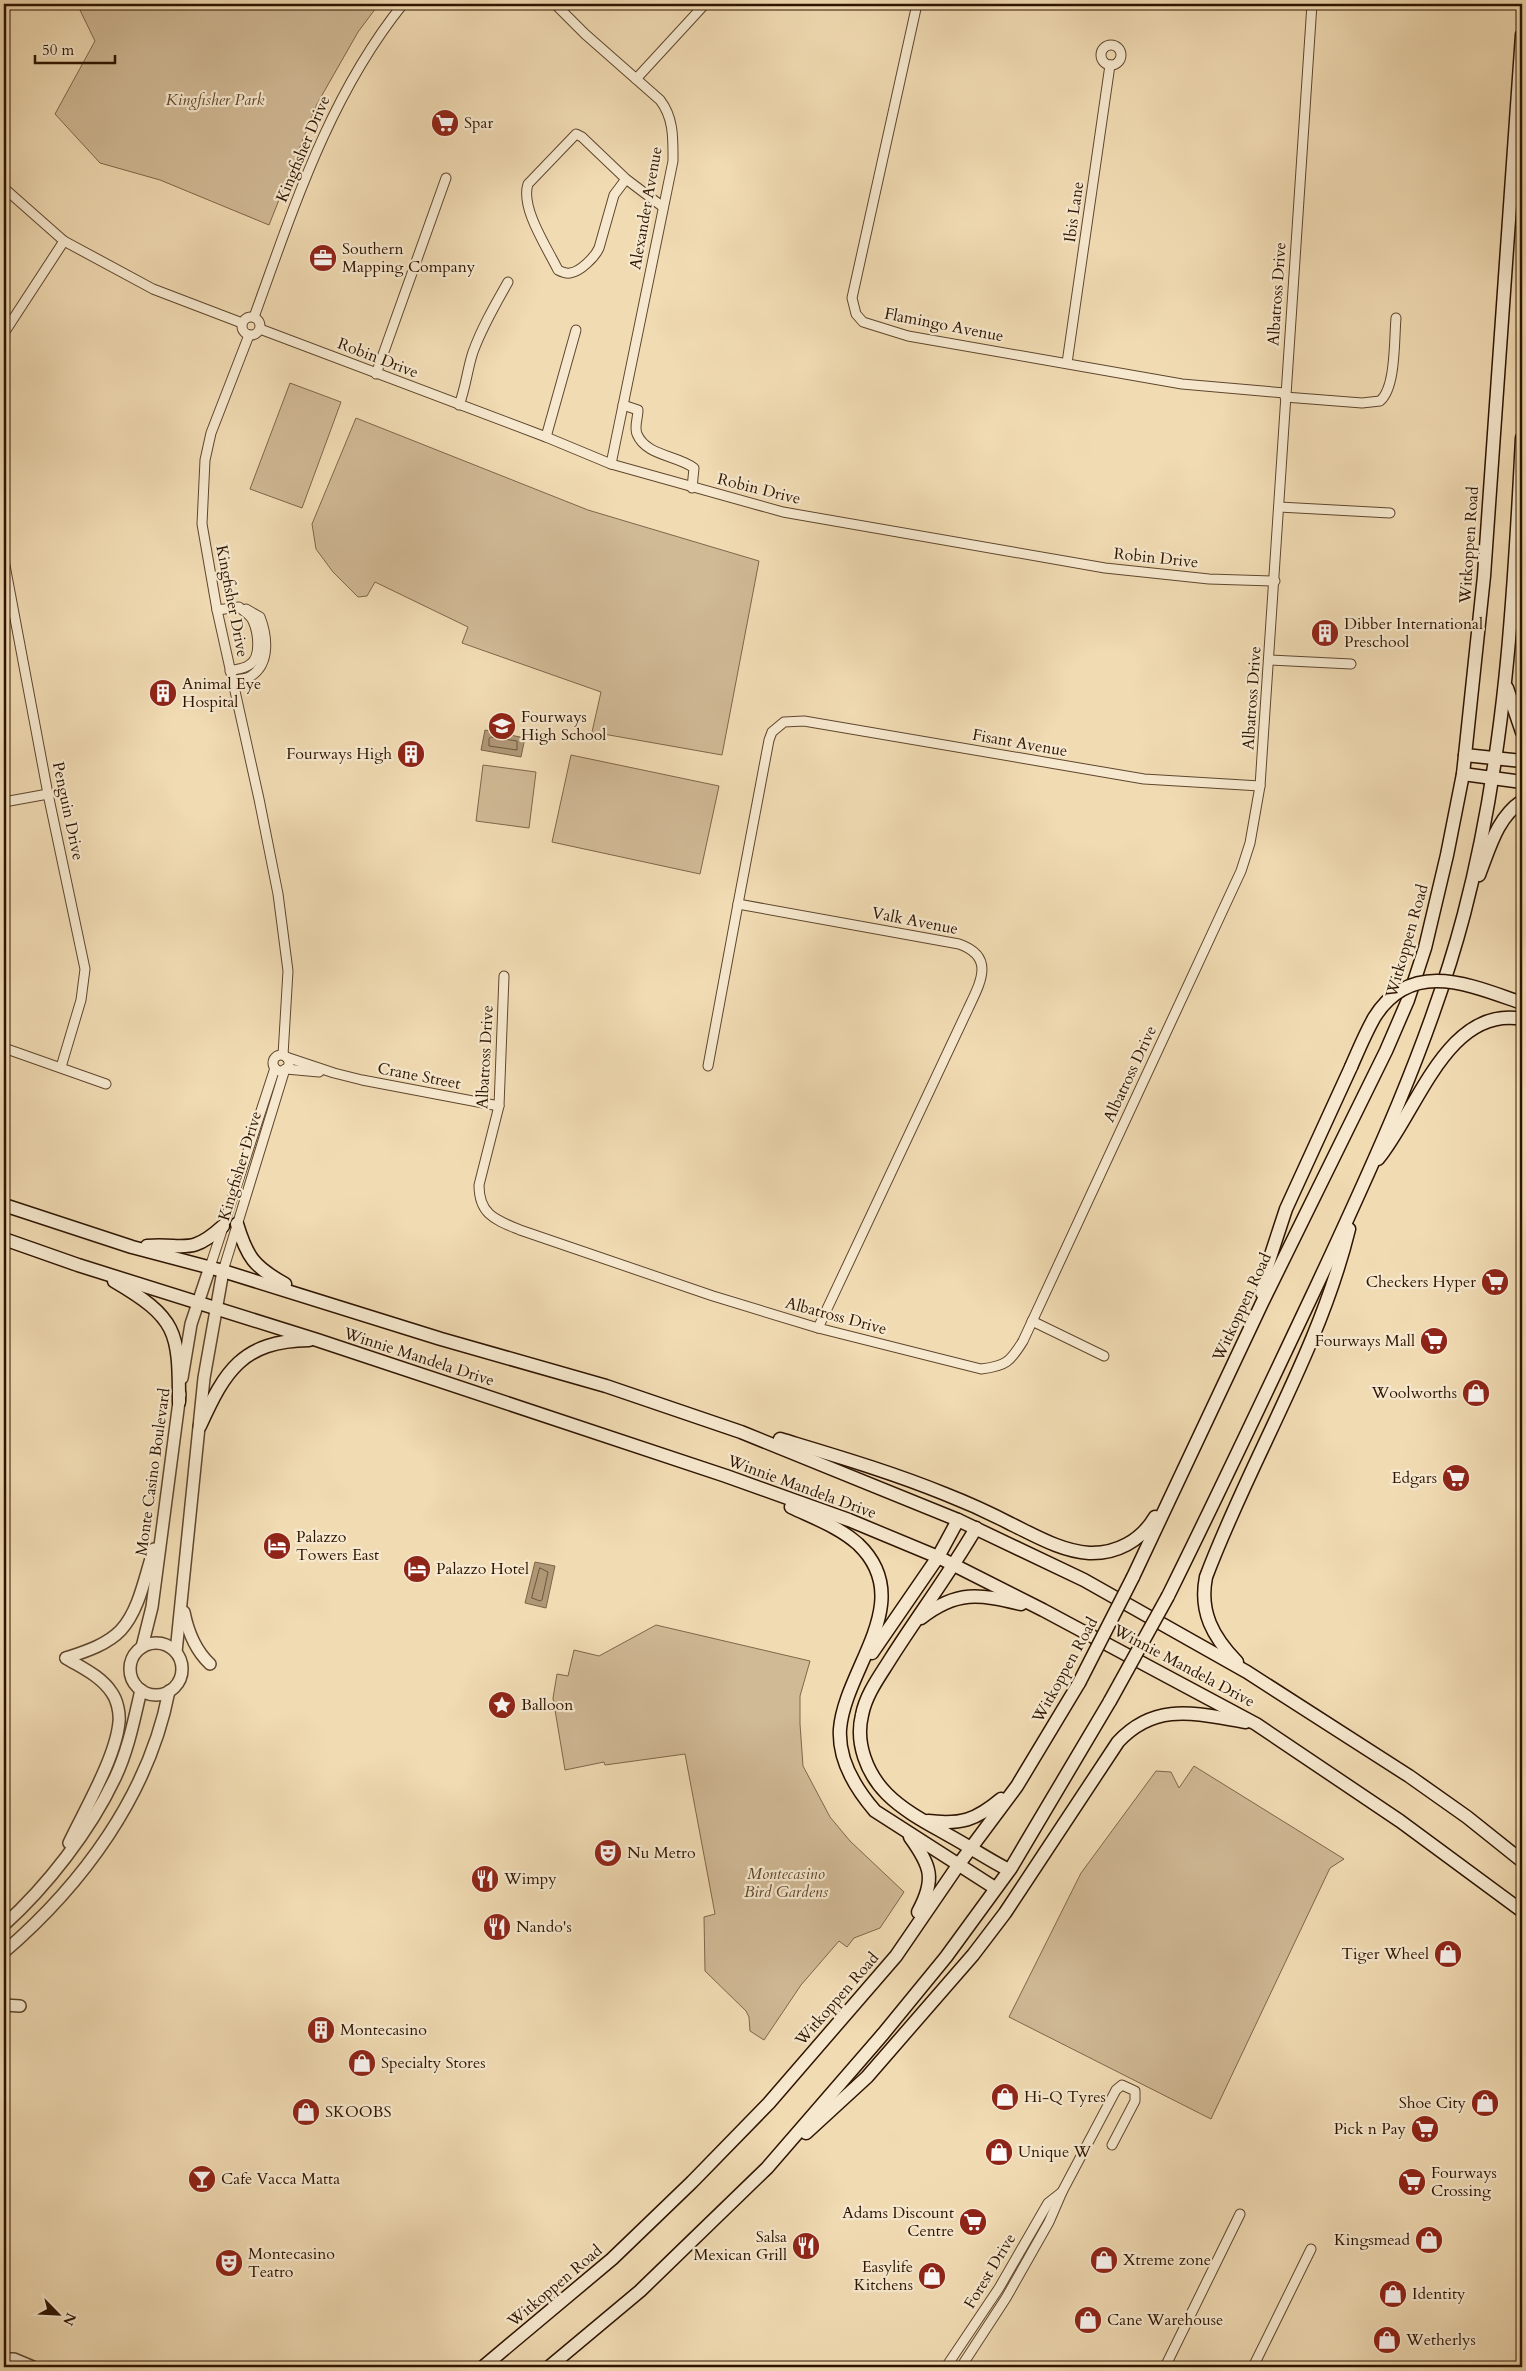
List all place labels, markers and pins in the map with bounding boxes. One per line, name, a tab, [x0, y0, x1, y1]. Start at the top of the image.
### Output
supermarket icon: Spar	[430, 108, 460, 138]
place label: Spar	[464, 112, 493, 134]
place label: Southern Mapping Company	[342, 238, 476, 278]
office icon: Southern Mapping Company	[308, 243, 338, 273]
place label: Dibber International Preschool	[1344, 613, 1483, 653]
building icon: Dibber International Preschool	[1310, 618, 1340, 648]
place label: Animal Eye Hospital	[182, 673, 261, 713]
building icon: Animal Eye Hospital	[148, 678, 178, 708]
place label: Fourways High School	[521, 706, 606, 746]
school or university icon: Fourways High School	[487, 711, 517, 741]
building icon: Fourways High	[396, 739, 426, 769]
place label: Fourways High	[286, 743, 392, 765]
supermarket icon: Checkers Hyper	[1480, 1267, 1510, 1297]
place label: Checkers Hyper	[1366, 1271, 1476, 1293]
supermarket icon: Fourways Mall	[1419, 1326, 1449, 1356]
place label: Fourways Mall	[1315, 1330, 1415, 1352]
shop icon: Woolworths	[1461, 1378, 1491, 1408]
place label: Woolworths	[1370, 1382, 1457, 1404]
supermarket icon: Edgars	[1441, 1463, 1471, 1493]
place label: Edgars	[1392, 1467, 1437, 1489]
place label: Palazzo Towers East	[296, 1526, 379, 1566]
hotel icon: Palazzo Towers East	[262, 1531, 292, 1561]
hotel icon: Palazzo Hotel	[402, 1554, 432, 1584]
place label: Palazzo Hotel	[436, 1558, 529, 1580]
place icon: Balloon	[487, 1690, 517, 1720]
place label: Balloon	[521, 1694, 573, 1716]
theatre icon: Nu Metro	[593, 1838, 623, 1868]
place label: Nu Metro	[627, 1842, 696, 1864]
restaurant icon: Wimpy	[470, 1864, 500, 1894]
place label: Wimpy	[503, 1868, 557, 1890]
restaurant icon: Nando's	[482, 1912, 512, 1942]
place label: Nando's	[516, 1916, 572, 1938]
shop icon: Tiger Wheel	[1433, 1939, 1463, 1969]
place label: Tiger Wheel	[1341, 1943, 1429, 1965]
building icon: Montecasino	[306, 2015, 336, 2045]
place label: Montecasino	[340, 2019, 427, 2041]
shop icon: Specialty Stores	[347, 2048, 377, 2078]
place label: Specialty Stores	[381, 2052, 486, 2074]
shop icon: Hi-Q Tyres	[990, 2082, 1020, 2112]
place label: Hi-Q Tyres	[1024, 2086, 1106, 2108]
shop icon: Shoe City	[1470, 2088, 1500, 2118]
place label: Shoe City	[1399, 2092, 1467, 2114]
shop icon: SKOOBS	[291, 2097, 321, 2127]
place label: SKOOBS	[325, 2101, 391, 2123]
supermarket icon: Pick n Pay	[1410, 2114, 1440, 2144]
place label: Pick n Pay	[1334, 2118, 1407, 2140]
shop icon: Unique W	[984, 2137, 1014, 2167]
place label: Unique W	[1018, 2141, 1092, 2163]
place label: Fourways Crossing	[1431, 2162, 1497, 2202]
bar icon: Cafe Vacca Matta	[187, 2164, 217, 2194]
supermarket icon: Fourways Crossing	[1397, 2167, 1427, 2197]
place label: Cafe Vacca Matta	[221, 2168, 340, 2190]
place label: Adams Discount Centre	[842, 2202, 954, 2242]
supermarket icon: Adams Discount Centre	[958, 2207, 988, 2237]
shop icon: Kingsmead	[1414, 2225, 1444, 2255]
place label: Salsa Mexican Grill	[693, 2226, 787, 2266]
place label: Kingsmead	[1334, 2229, 1410, 2251]
restaurant icon: Salsa Mexican Grill	[791, 2231, 821, 2261]
place label: Montecasino Teatro	[248, 2243, 335, 2283]
shop icon: Xtreme zone	[1089, 2245, 1119, 2275]
theatre icon: Montecasino Teatro	[214, 2248, 244, 2278]
place label: Xtreme zone	[1123, 2249, 1211, 2271]
place label: Easylife Kitchens	[854, 2256, 913, 2296]
shop icon: Easylife Kitchens	[917, 2261, 947, 2291]
shop icon: Identity	[1378, 2279, 1408, 2309]
place label: Identity	[1412, 2283, 1466, 2305]
shop icon: Cane Warehouse	[1073, 2305, 1103, 2335]
place label: Cane Warehouse	[1107, 2309, 1223, 2331]
shop icon: Wetherlys	[1372, 2325, 1402, 2355]
place label: Wetherlys	[1405, 2329, 1476, 2351]

